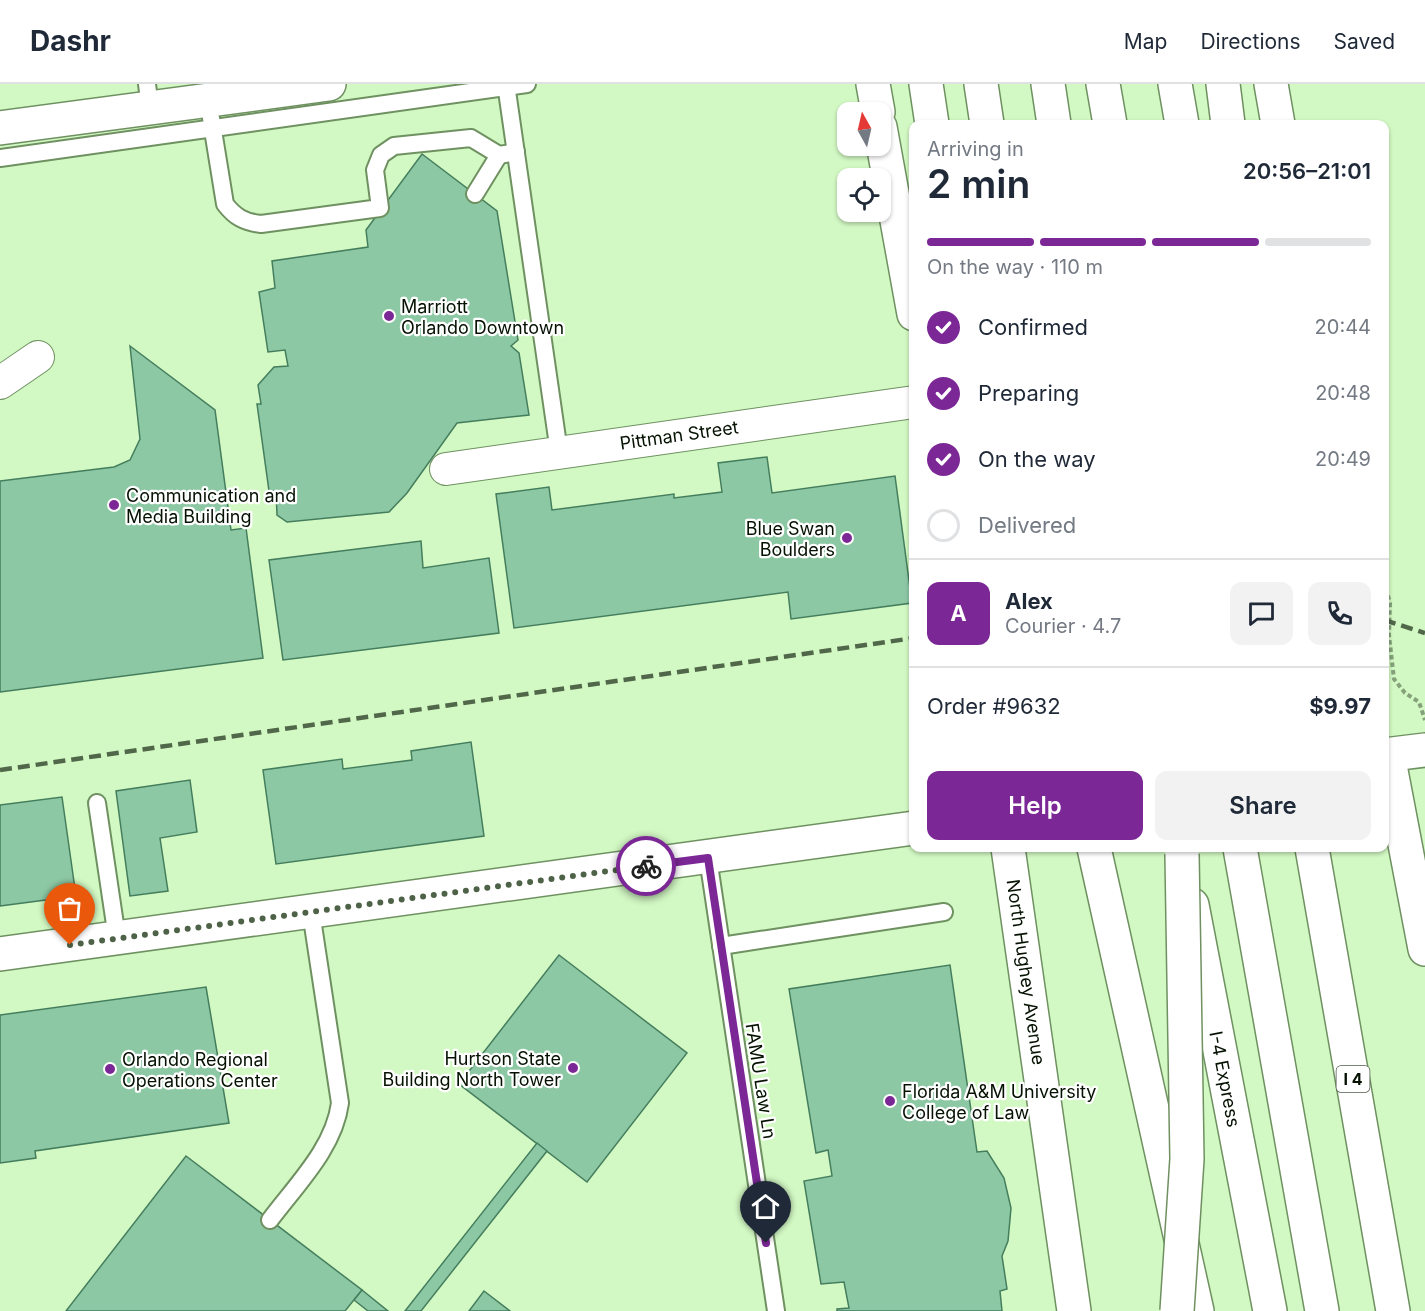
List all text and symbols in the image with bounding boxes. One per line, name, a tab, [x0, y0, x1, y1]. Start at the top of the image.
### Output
text: Dashr	[30, 24, 111, 58]
text: Map	[1124, 29, 1167, 54]
text: Directions	[1200, 29, 1301, 54]
text: Saved	[1334, 29, 1395, 54]
north arrow	[837, 102, 891, 156]
map controls	[837, 102, 891, 222]
text: Arriving in	[927, 137, 1024, 161]
text: 20:56–21:01	[1243, 158, 1371, 184]
text: 2 min	[927, 160, 1030, 207]
button: locate	[837, 168, 891, 222]
text: On the way · 110 m	[927, 255, 1103, 279]
place label: Marriott Orlando Downtown	[401, 296, 564, 338]
marker: Marriott Orlando Downtown	[382, 309, 396, 323]
icon: check	[927, 311, 960, 344]
text: Confirmed	[978, 314, 1088, 340]
text: 20:44	[1315, 315, 1371, 339]
icon: check	[927, 377, 960, 410]
text: Preparing	[978, 380, 1079, 406]
text: 20:48	[1315, 381, 1371, 405]
street label: Pittman Street	[618, 416, 740, 454]
icon: check	[927, 443, 960, 476]
text: On the way	[978, 446, 1096, 472]
text: 20:49	[1315, 447, 1371, 471]
place label: Communication and Media Building	[126, 485, 296, 527]
marker: Communication and Media Building	[107, 498, 121, 512]
text: Delivered	[978, 512, 1076, 538]
place label: Blue Swan Boulders	[746, 518, 835, 560]
marker: Blue Swan Boulders	[840, 531, 854, 545]
button: chat	[1230, 582, 1293, 645]
button: phone	[1308, 582, 1371, 645]
text: Alex	[1005, 588, 1053, 614]
text: A	[950, 600, 967, 626]
text: Courier · 4.7	[1005, 614, 1121, 638]
text: Order #9632	[927, 693, 1061, 719]
text: $9.97	[1309, 693, 1371, 719]
button: Help	[927, 771, 1143, 840]
button: Share	[1155, 771, 1371, 840]
courier	[616, 836, 676, 896]
icon: bike	[630, 850, 663, 883]
street label: North Hughey Avenue	[1003, 878, 1049, 1066]
pin	[44, 883, 95, 945]
icon: bag	[53, 892, 86, 925]
street label: FAMU Law Ln	[741, 1022, 781, 1140]
street label: I-4 Express	[1205, 1029, 1245, 1129]
place label: Hurtson State Building North Tower	[382, 1048, 561, 1090]
place label: Orlando Regional Operations Center	[122, 1049, 278, 1091]
marker: Hurtson State Building North Tower	[566, 1061, 580, 1075]
marker: Orlando Regional Operations Center	[103, 1062, 117, 1076]
road number: I 4	[1336, 1066, 1370, 1092]
place label: Florida A&M University College of Law	[902, 1081, 1096, 1123]
marker: Florida A&M University College of Law	[883, 1094, 897, 1108]
pin	[740, 1181, 791, 1243]
icon: home	[749, 1190, 782, 1223]

